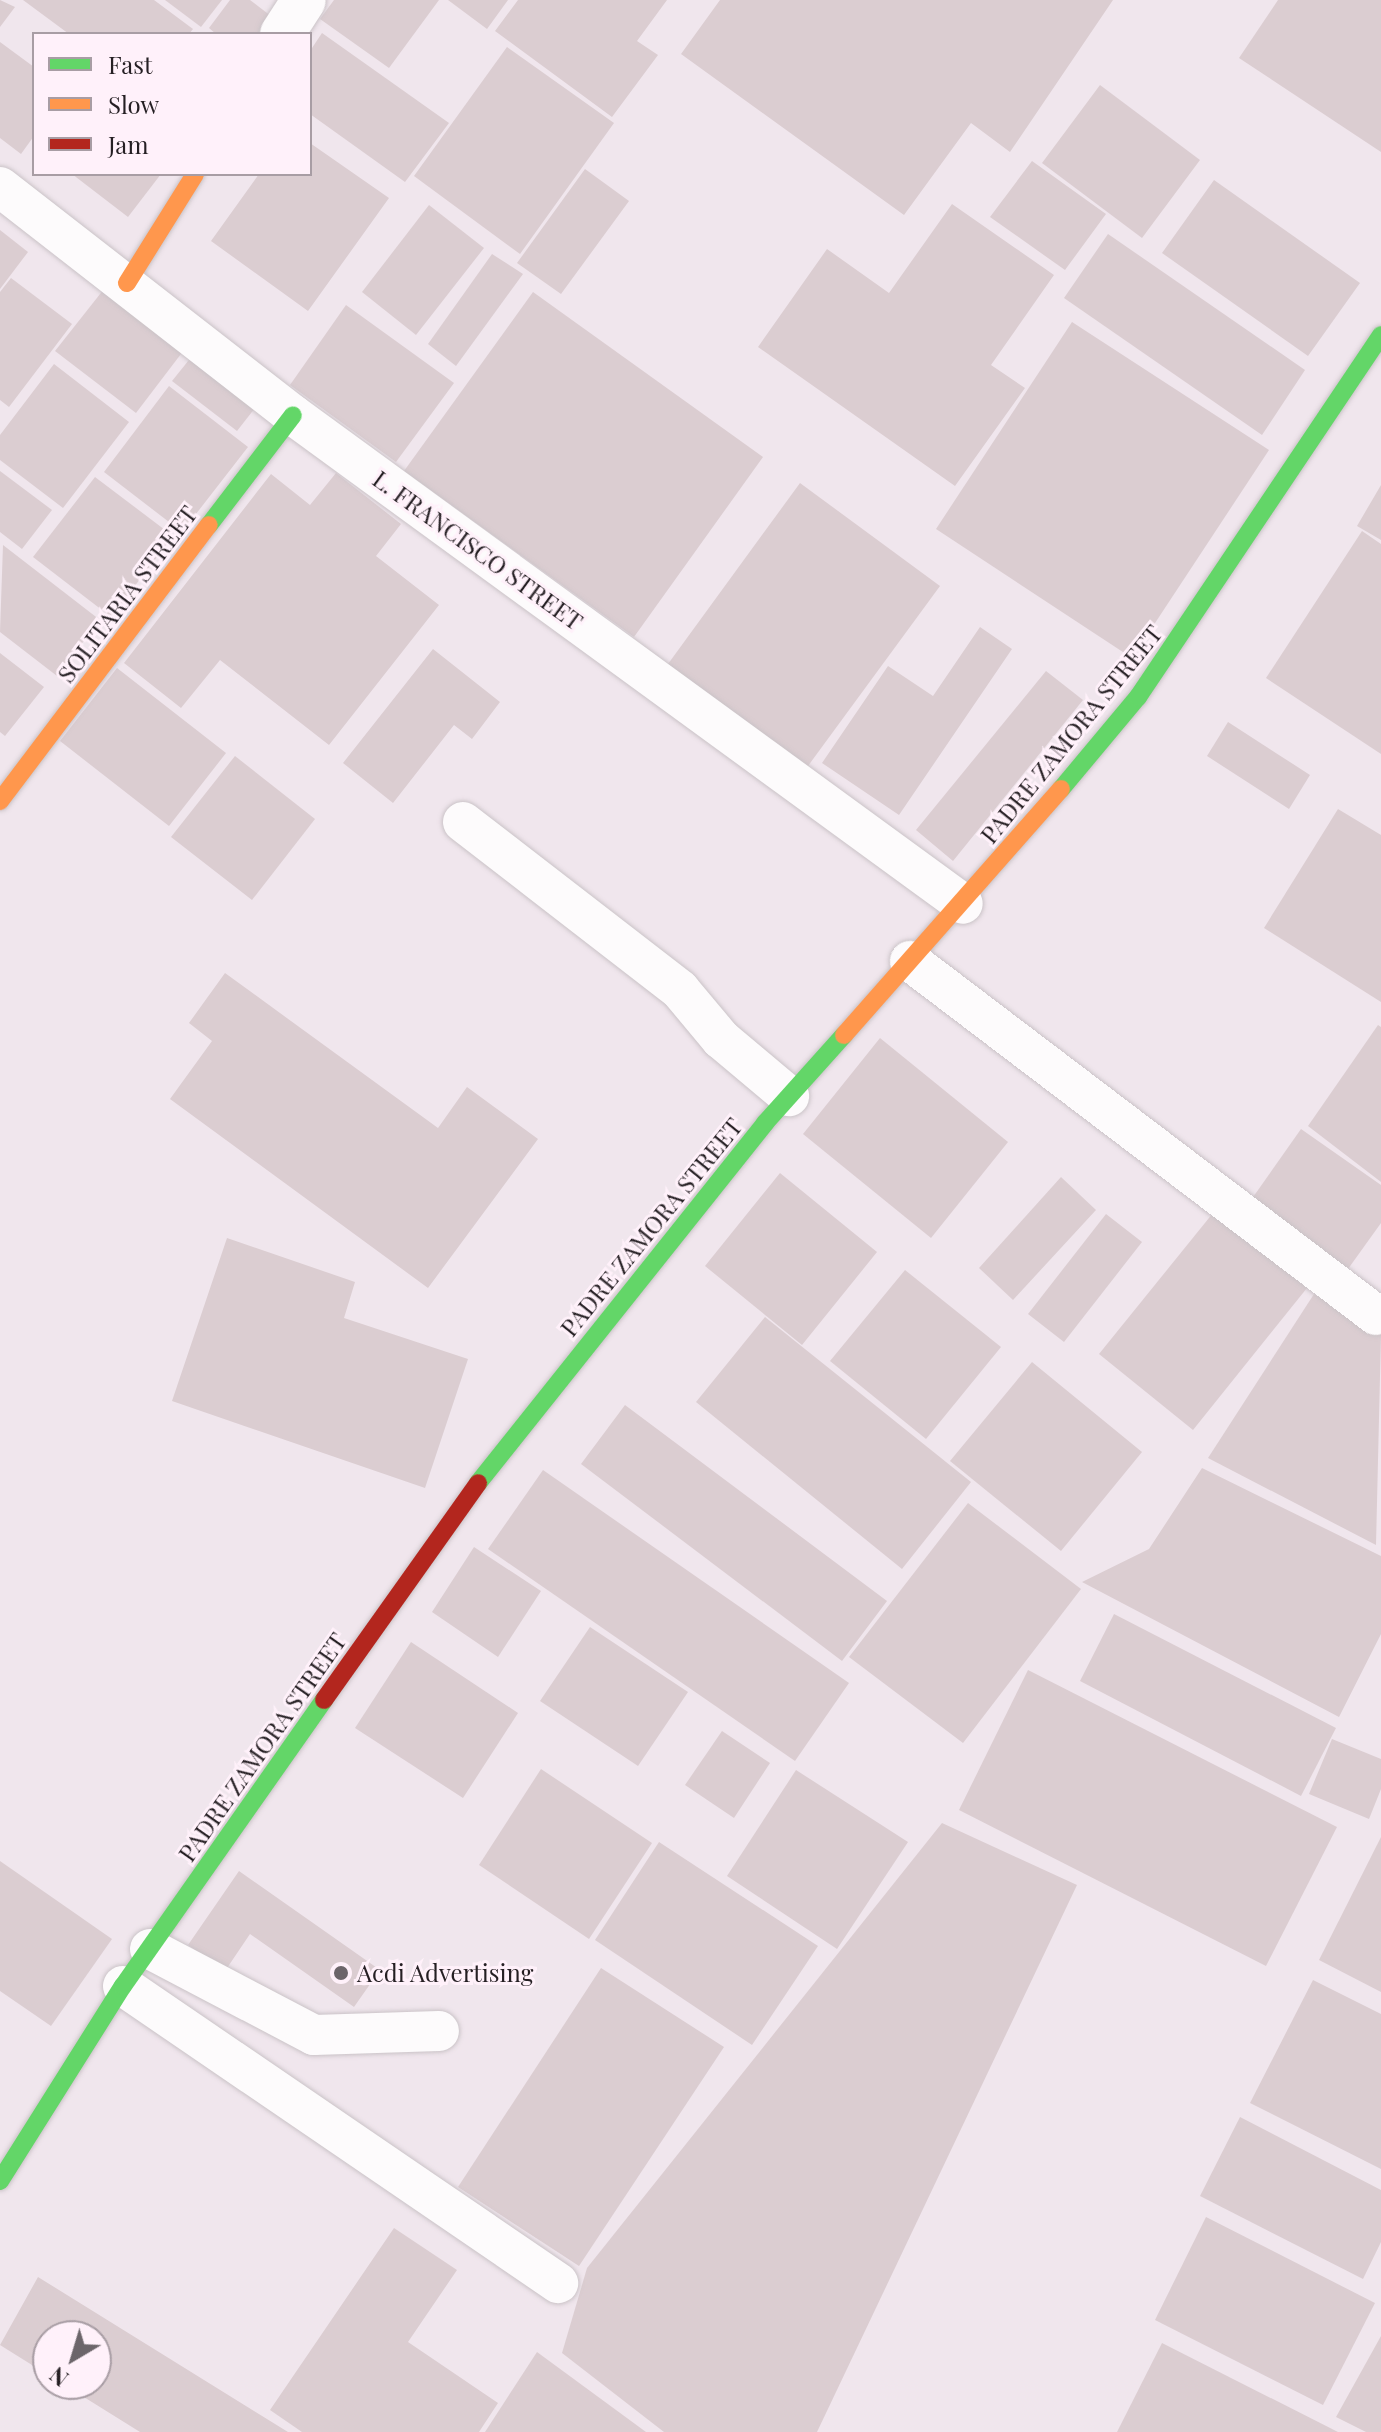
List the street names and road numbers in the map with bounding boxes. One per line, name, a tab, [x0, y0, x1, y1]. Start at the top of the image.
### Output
street label: L. FRANCISCO STREET	[368, 464, 588, 636]
street label: SOLITARIA STREET	[51, 500, 203, 688]
street label: PADRE ZAMORA STREET	[974, 619, 1168, 849]
street label: PADRE ZAMORA STREET	[554, 1112, 748, 1342]
street label: PADRE ZAMORA STREET	[172, 1627, 352, 1867]

